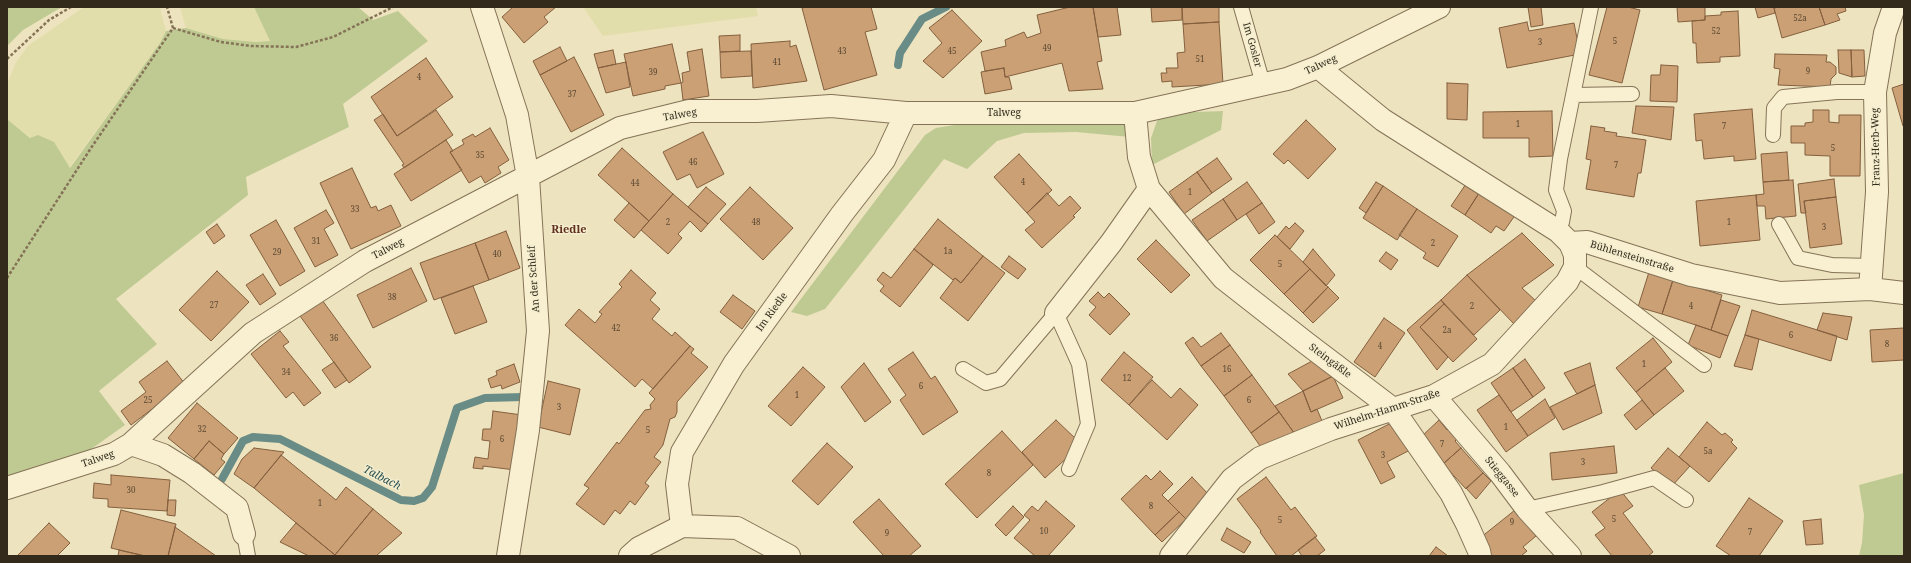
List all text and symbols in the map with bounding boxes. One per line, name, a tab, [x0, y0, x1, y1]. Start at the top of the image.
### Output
house number: 52a	[1793, 14, 1807, 24]
street label: Im Gosler	[1240, 21, 1264, 69]
house number: 52	[1712, 27, 1720, 37]
house number: 5	[1613, 37, 1617, 47]
house number: 3	[1538, 38, 1542, 48]
house number: 49	[1043, 44, 1051, 54]
house number: 43	[838, 47, 846, 57]
house number: 45	[948, 47, 956, 57]
street label: Talweg	[1303, 52, 1339, 78]
house number: 51	[1196, 55, 1204, 65]
house number: 41	[773, 58, 781, 68]
house number: 9	[1806, 67, 1810, 77]
house number: 39	[649, 68, 657, 78]
house number: 4	[417, 73, 421, 83]
house number: 37	[568, 90, 576, 100]
street label: Talweg	[662, 106, 698, 124]
street label: Talweg	[987, 107, 1021, 119]
street label: Franz-Herb-Weg	[1869, 108, 1883, 186]
house number: 1	[1516, 120, 1520, 130]
house number: 7	[1722, 122, 1726, 132]
house number: 5	[1831, 144, 1835, 154]
house number: 35	[476, 151, 484, 161]
house number: 46	[689, 158, 697, 168]
house number: 7	[1614, 161, 1618, 171]
house number: 4	[1021, 178, 1025, 188]
house number: 44	[631, 179, 639, 189]
house number: 1	[1188, 188, 1192, 198]
house number: 33	[351, 205, 359, 215]
house number: 2	[666, 218, 670, 228]
house number: 48	[752, 218, 760, 228]
house number: 1	[1727, 218, 1731, 228]
district label: Riedle	[551, 223, 587, 237]
house number: 3	[1822, 223, 1826, 233]
street label: Talweg	[370, 236, 406, 262]
house number: 31	[312, 237, 320, 247]
house number: 2	[1431, 239, 1435, 249]
street label: Bühlensteinstraße	[1589, 239, 1675, 275]
street label: An der Schleif	[526, 245, 542, 313]
house number: 1a	[944, 247, 952, 257]
house number: 29	[273, 248, 281, 258]
house number: 40	[493, 250, 501, 260]
house number: 5	[1278, 260, 1282, 270]
street label: Im Riedle	[754, 290, 790, 334]
house number: 38	[388, 293, 396, 303]
house number: 27	[210, 301, 218, 311]
house number: 2	[1470, 302, 1474, 312]
house number: 4	[1689, 302, 1693, 312]
house number: 42	[612, 324, 620, 334]
house number: 2a	[1443, 326, 1451, 336]
house number: 6	[1789, 331, 1793, 341]
house number: 36	[330, 334, 338, 344]
house number: 8	[1885, 340, 1889, 350]
street label: Steingäßle	[1306, 341, 1354, 381]
house number: 4	[1378, 342, 1382, 352]
house number: 1	[1642, 360, 1646, 370]
house number: 16	[1223, 365, 1231, 375]
house number: 34	[282, 368, 290, 378]
house number: 12	[1123, 374, 1131, 384]
house number: 6	[919, 382, 923, 392]
street label: Wilhelm-Hamm-Straße	[1333, 387, 1441, 433]
house number: 1	[795, 391, 799, 401]
house number: 25	[144, 396, 152, 406]
house number: 6	[1247, 396, 1251, 406]
house number: 3	[557, 403, 561, 413]
house number: 1	[1504, 423, 1508, 433]
house number: 32	[198, 425, 206, 435]
house number: 5	[646, 426, 650, 436]
house number: 6	[500, 435, 504, 445]
house number: 7	[1440, 440, 1444, 450]
house number: 5a	[1704, 447, 1712, 457]
street label: Talweg	[80, 448, 116, 470]
house number: 3	[1381, 451, 1385, 461]
street label: Stieggasse	[1482, 454, 1522, 500]
house number: 3	[1581, 458, 1585, 468]
water label: Talbach	[361, 463, 403, 493]
house number: 8	[987, 469, 991, 479]
house number: 30	[127, 486, 135, 496]
house number: 1	[318, 499, 322, 509]
house number: 8	[1149, 502, 1153, 512]
house number: 5	[1612, 515, 1616, 525]
house number: 5	[1278, 516, 1282, 526]
house number: 9	[1510, 518, 1514, 528]
house number: 10	[1040, 527, 1048, 537]
house number: 7	[1748, 528, 1752, 538]
house number: 9	[885, 529, 889, 539]

